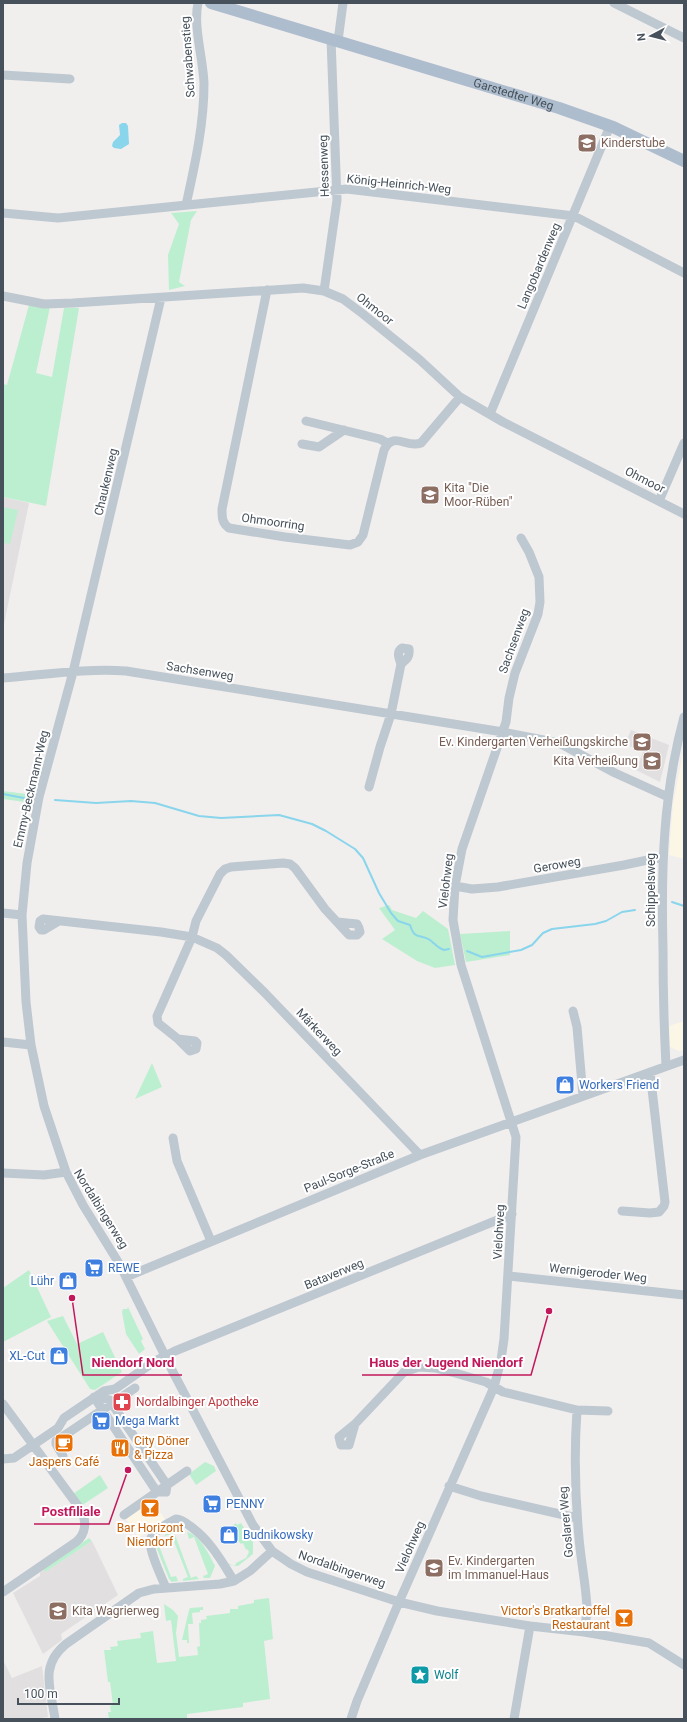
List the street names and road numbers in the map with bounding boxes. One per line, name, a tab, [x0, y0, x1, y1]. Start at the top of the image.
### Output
street label: Schwabenstieg	[178, 16, 198, 98]
street label: Garstedter Weg	[472, 76, 555, 113]
street label: Hessenweg	[316, 135, 332, 197]
street label: König-Heinrich-Weg	[346, 172, 452, 196]
street label: Langobardenweg	[515, 221, 563, 311]
street label: Ohmoor	[354, 290, 396, 328]
street label: Chaukenweg	[91, 447, 121, 517]
street label: Ohmoor	[623, 464, 667, 496]
street label: Ohmoorring	[241, 511, 305, 533]
street label: Sachsenweg	[496, 607, 532, 675]
street label: Sachsenweg	[165, 659, 235, 683]
street label: Emmy-Beckmann-Weg	[11, 729, 51, 849]
street label: Vielohweg	[436, 853, 456, 909]
street label: Schippelsweg	[644, 853, 658, 927]
street label: Geroweg	[532, 854, 582, 876]
street label: Märkerweg	[293, 1006, 345, 1058]
street label: Paul-Sorge-Straße	[302, 1147, 396, 1195]
street label: Nordalbingerweg	[71, 1167, 131, 1251]
street label: Vielohweg	[491, 1204, 507, 1260]
street label: Bataverweg	[302, 1256, 366, 1292]
street label: Wernigeroder Weg	[548, 1261, 648, 1285]
street label: Goslarer Weg	[556, 1486, 576, 1558]
street label: Vielohweg	[392, 1519, 428, 1575]
street label: Nordalbingerweg	[297, 1548, 387, 1590]

